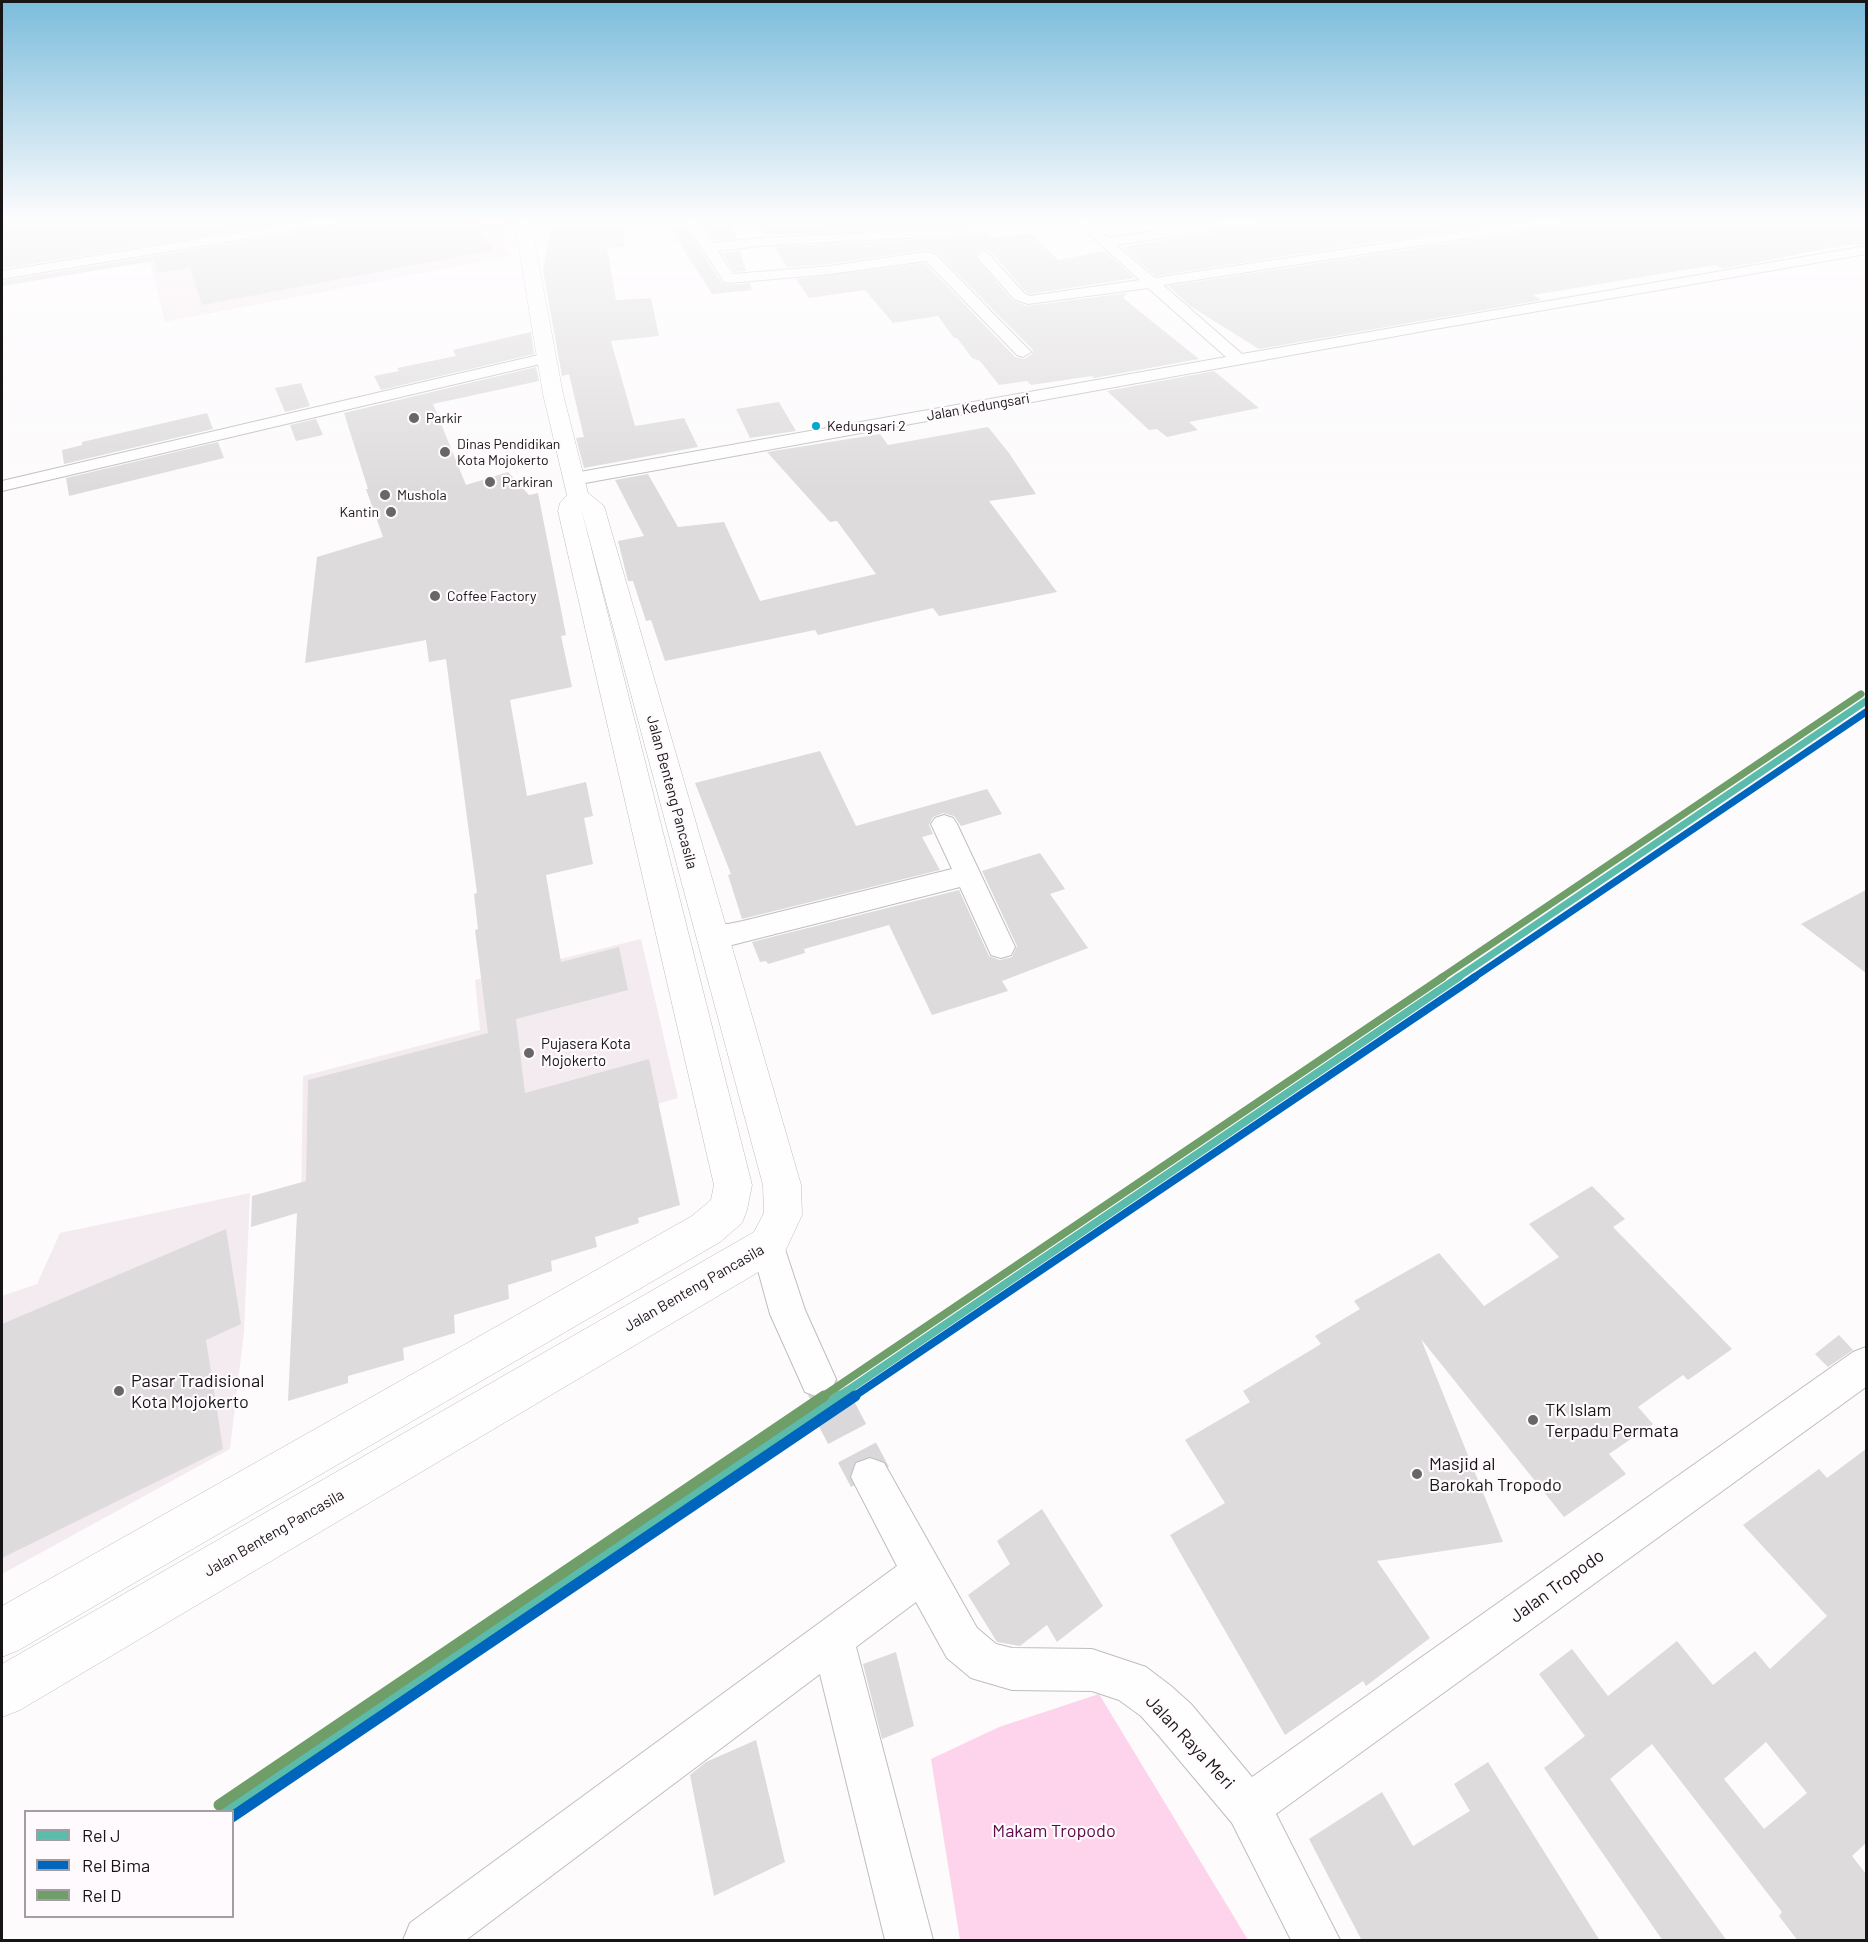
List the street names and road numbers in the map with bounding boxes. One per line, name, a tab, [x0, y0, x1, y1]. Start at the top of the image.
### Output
street label: Jalan Kedungsari	[925, 390, 1031, 424]
street label: Jalan Benteng Pancasila	[643, 713, 701, 871]
street label: Jalan Benteng Pancasila	[621, 1241, 767, 1335]
street label: Jalan Benteng Pancasila	[201, 1486, 347, 1580]
street label: Jalan Tropodo	[1506, 1545, 1608, 1627]
street label: Jalan Raya Meri	[1141, 1690, 1239, 1794]

